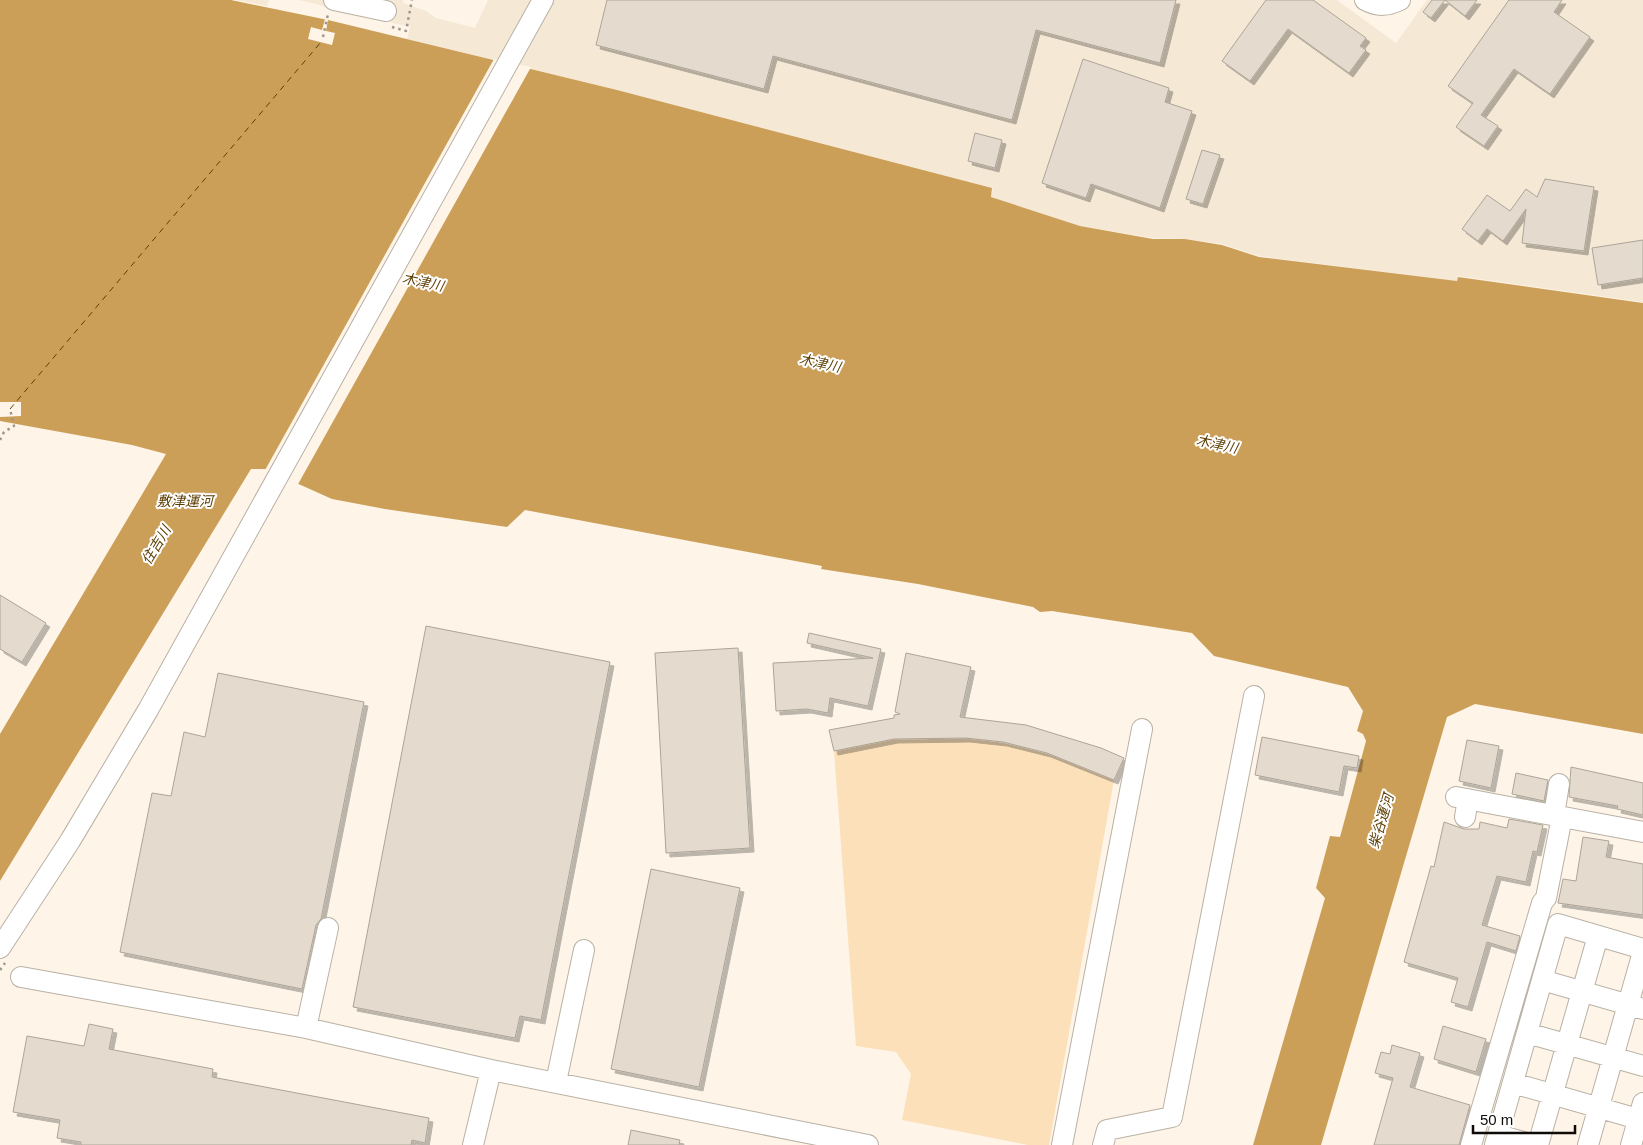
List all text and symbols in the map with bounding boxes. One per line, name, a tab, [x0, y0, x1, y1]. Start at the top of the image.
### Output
water label: 木津川	[401, 270, 447, 295]
water label: 木津川	[798, 351, 844, 376]
water label: 木津川	[1195, 432, 1241, 457]
water label: 敷津運河	[157, 493, 216, 509]
water label: 住吉川	[138, 521, 175, 567]
water label: 柴谷運河	[1366, 789, 1397, 850]
scale bar	[1473, 1102, 1576, 1134]
text: 50 m	[1480, 1111, 1513, 1128]

